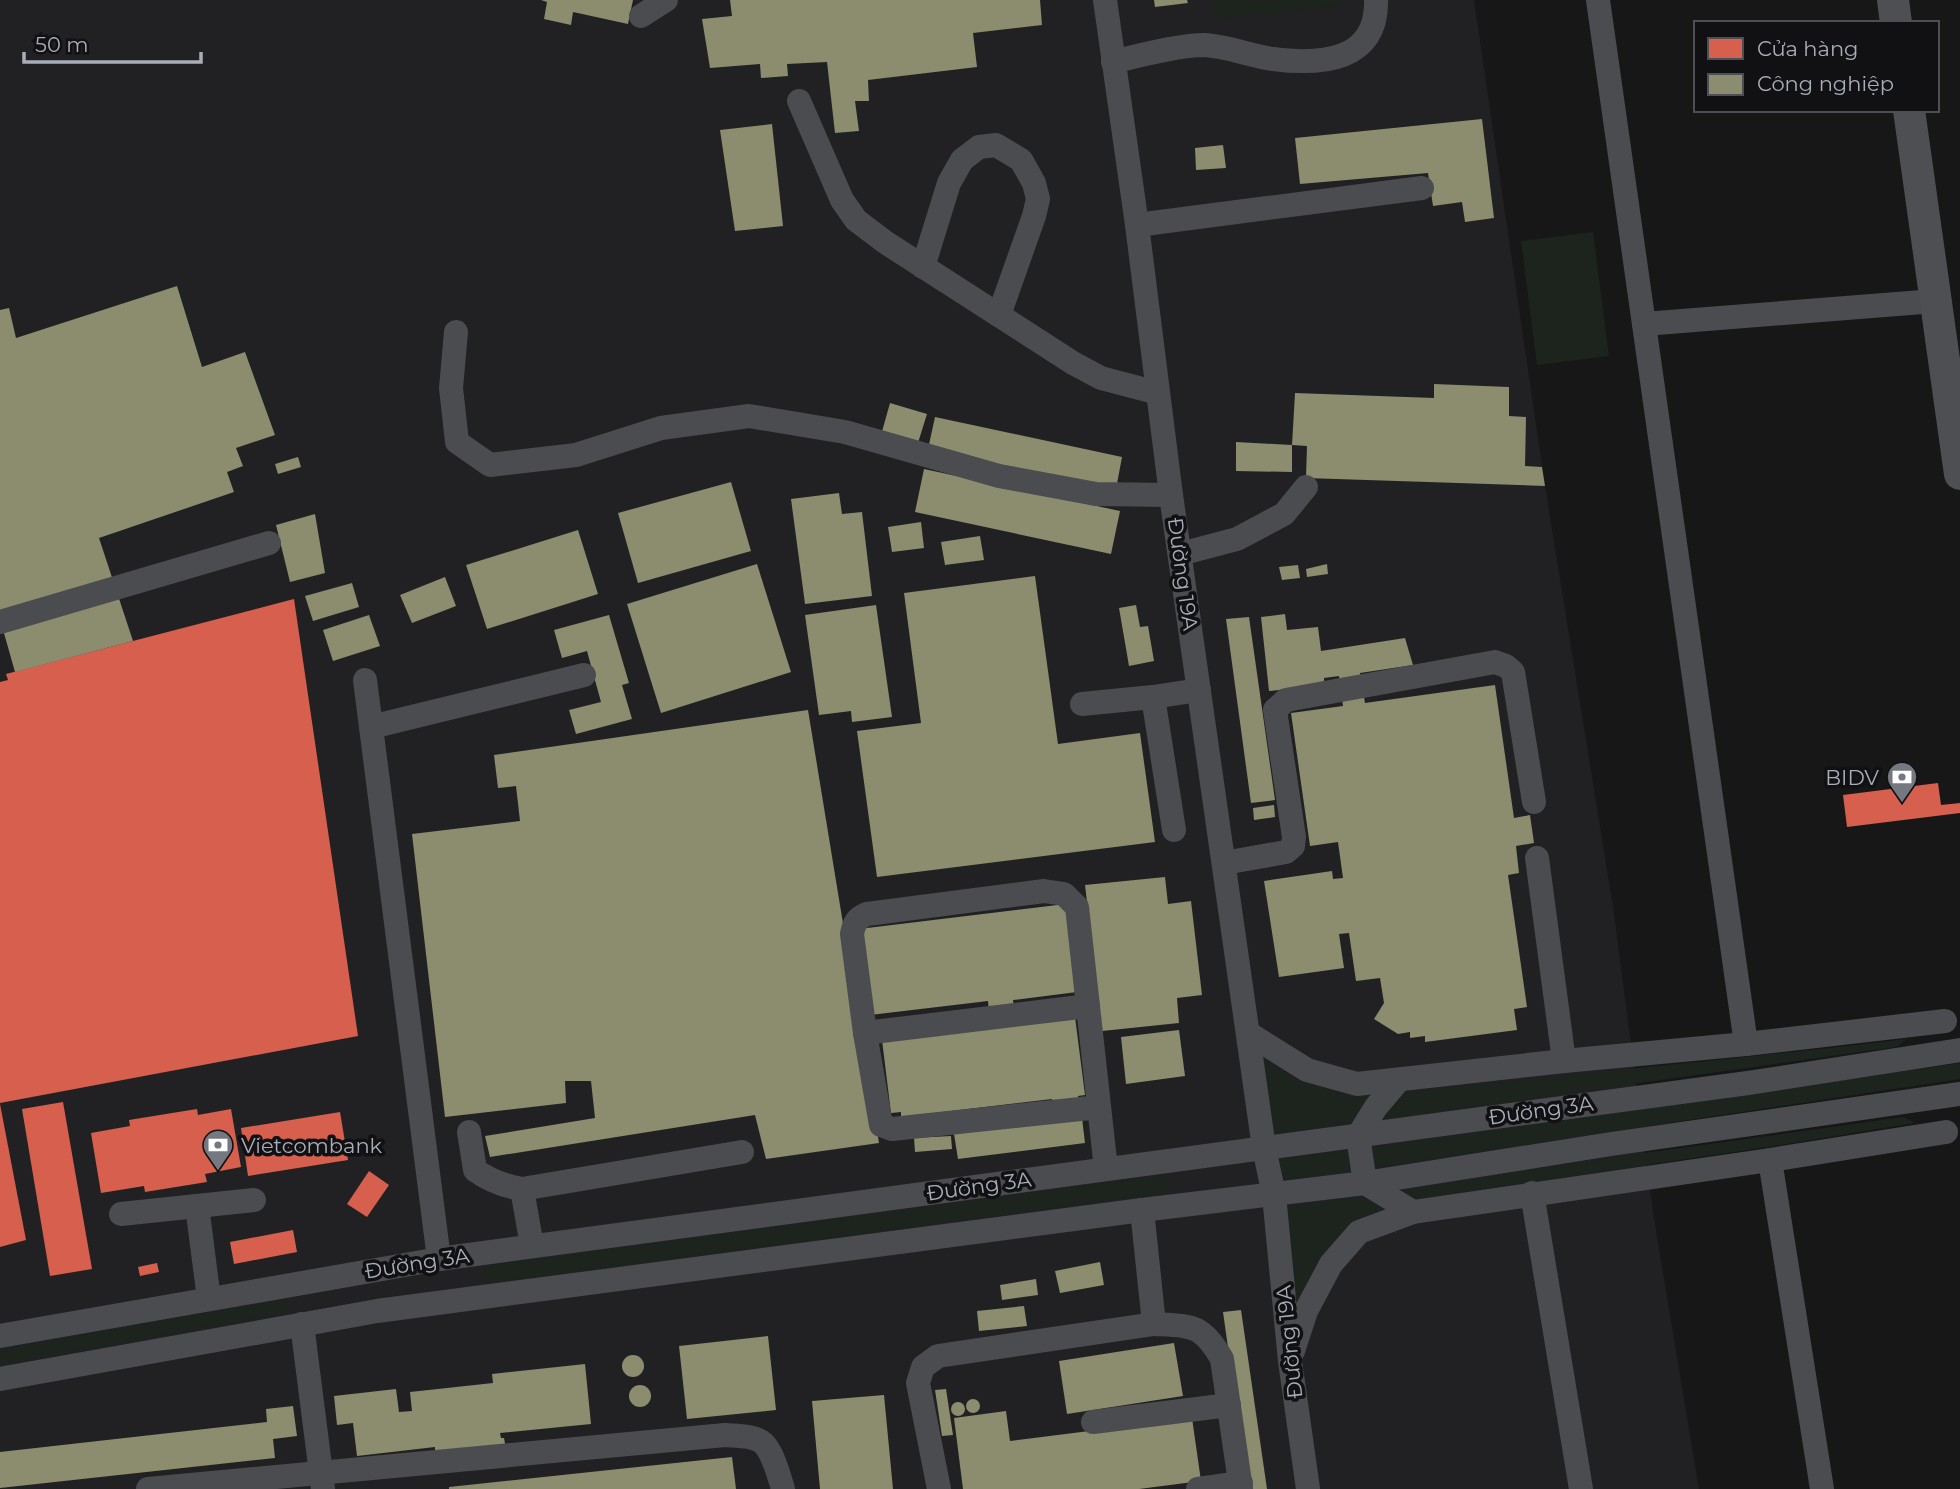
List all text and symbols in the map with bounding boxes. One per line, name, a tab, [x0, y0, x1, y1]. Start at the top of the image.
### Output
scale bar	[24, 21, 201, 65]
legend	[1694, 21, 1939, 112]
text: 50 m	[35, 32, 89, 57]
text: Cửa hàng	[1757, 36, 1858, 61]
text: Công nghiệp	[1757, 71, 1894, 96]
street label: Đường 19A	[1163, 516, 1203, 633]
bank icon: BIDV	[1885, 760, 1919, 804]
place label: BIDV	[1825, 765, 1879, 790]
street label: Đường 3A	[1487, 1090, 1596, 1130]
bank icon: Vietcombank	[201, 1128, 235, 1172]
place label: Vietcombank	[241, 1133, 383, 1158]
street label: Đường 3A	[925, 1166, 1034, 1206]
street label: Đường 3A	[363, 1242, 472, 1284]
street label: Đường 19A	[1271, 1283, 1307, 1400]

